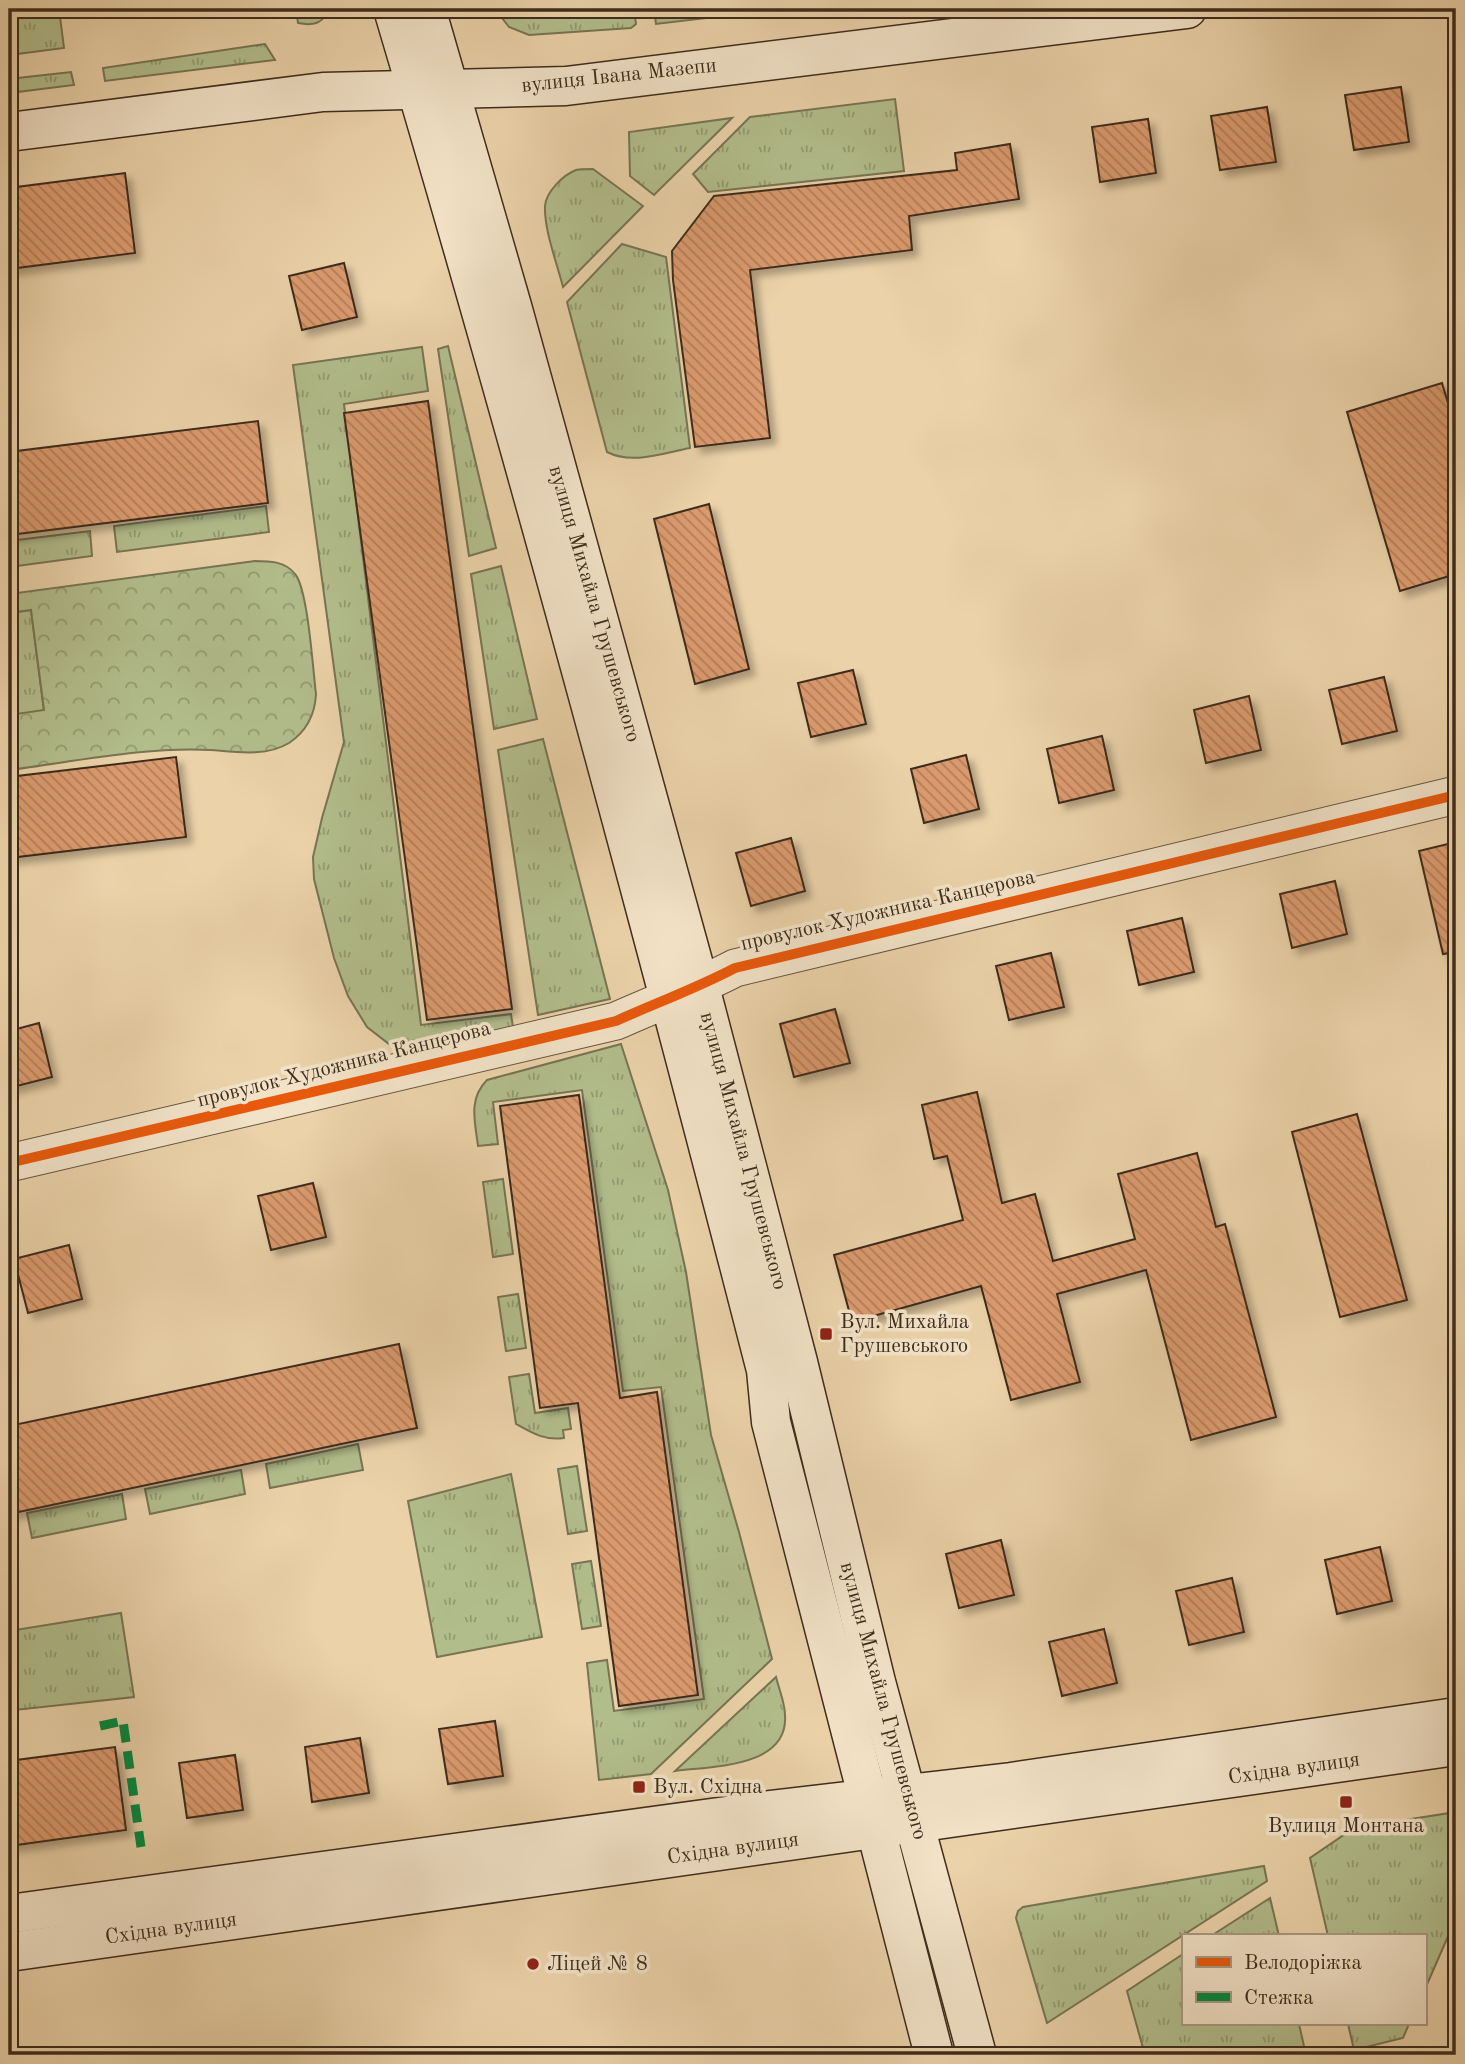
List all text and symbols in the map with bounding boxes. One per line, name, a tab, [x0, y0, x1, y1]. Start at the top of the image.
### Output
street label: вулиця Івана Мазепи	[520, 55, 718, 97]
street label: вулиця Михайла Грушевського	[544, 463, 644, 745]
street label: провулок Художника Канцерова	[739, 867, 1037, 955]
street label: вулиця Михайла Грушевського	[696, 1010, 790, 1292]
street label: провулок Художника Канцерова	[195, 1018, 493, 1112]
place label: Вул. Михайла Грушевського	[840, 1312, 969, 1357]
marker: Вул. Михайла Грушевського	[818, 1326, 834, 1342]
street label: вулиця Михайла Грушевського	[836, 1560, 930, 1842]
street label: Східна вулиця	[1227, 1749, 1361, 1789]
place label: Вул. Східна	[653, 1777, 763, 1798]
marker: Вул. Східна	[631, 1779, 647, 1795]
marker: Вулиця Монтана	[1338, 1794, 1354, 1810]
place label: Вулиця Монтана	[1268, 1816, 1424, 1837]
street label: Східна вулиця	[666, 1829, 800, 1869]
street label: Східна вулиця	[104, 1909, 238, 1949]
legend	[1182, 1934, 1426, 2025]
text: Велодоріжка	[1244, 1953, 1362, 1974]
place label: Ліцей № 8	[547, 1954, 648, 1975]
marker: Ліцей № 8	[525, 1956, 541, 1972]
text: Стежка	[1244, 1988, 1314, 2009]

